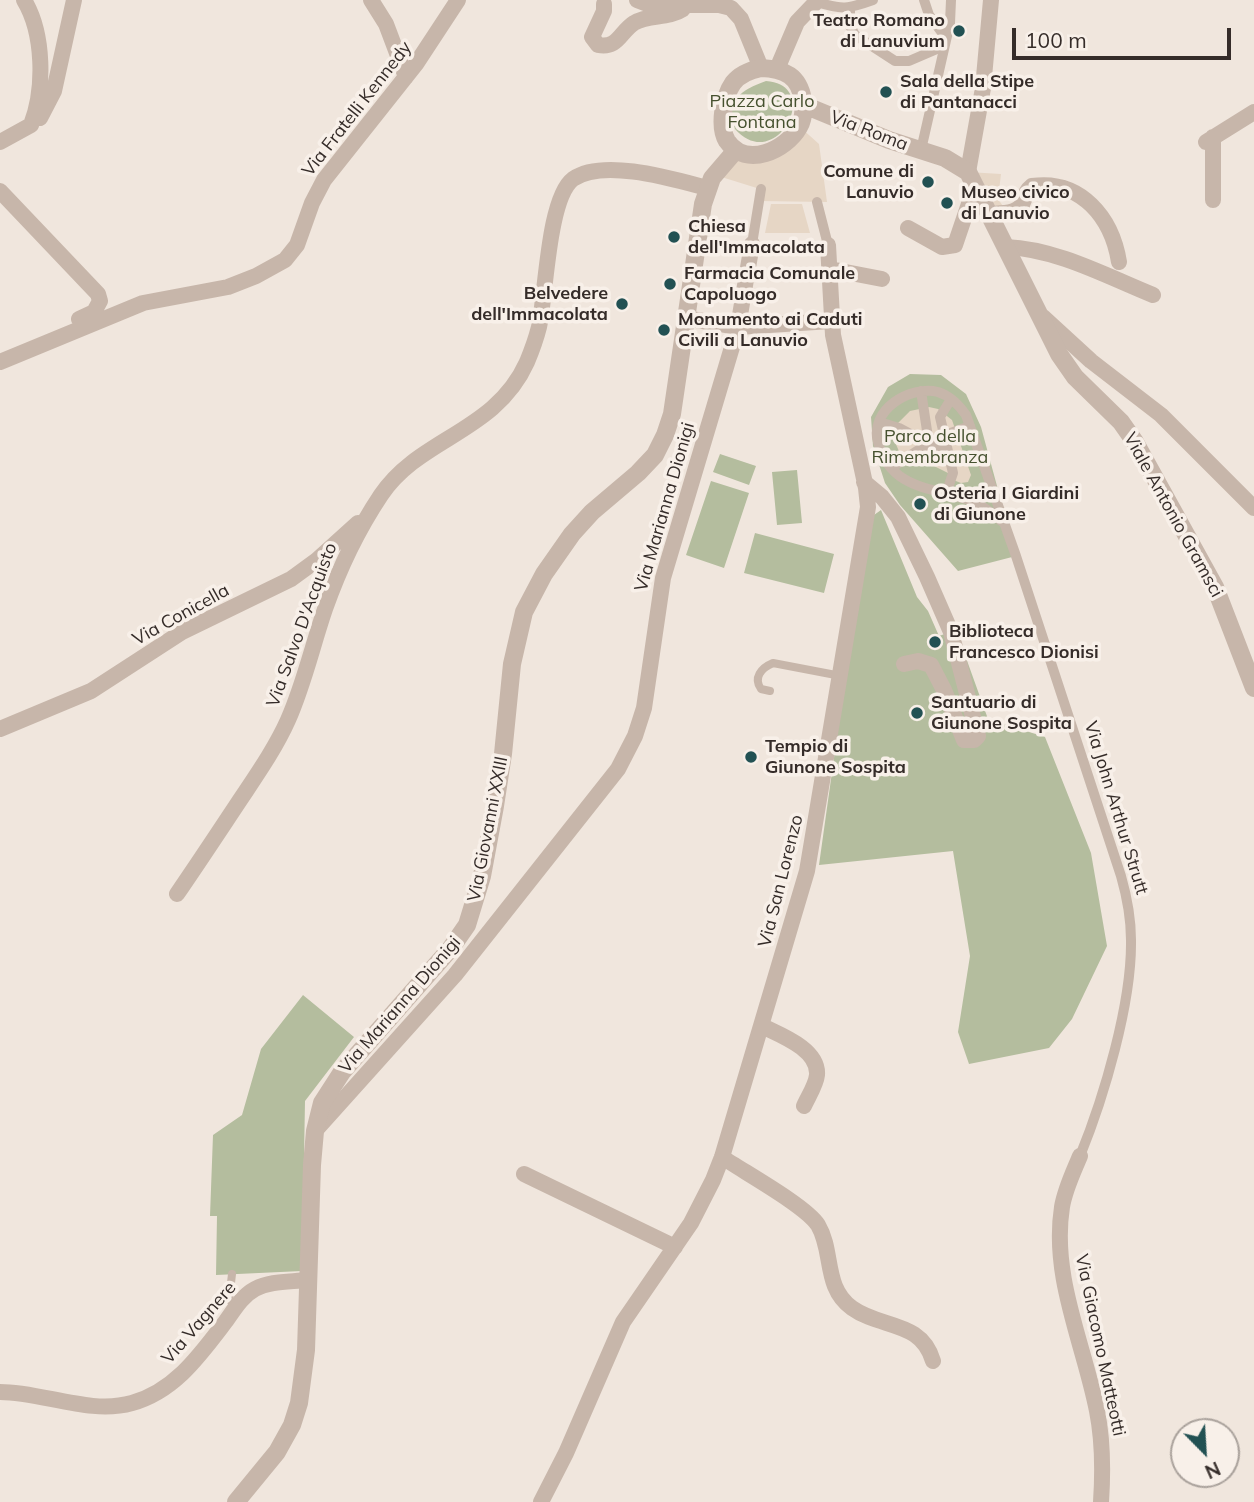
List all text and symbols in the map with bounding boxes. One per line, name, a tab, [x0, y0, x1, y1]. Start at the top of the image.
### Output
place label: Teatro Romano di Lanuvium	[813, 10, 945, 52]
scale bar	[1016, 14, 1235, 58]
marker: Teatro Romano di Lanuvium	[951, 23, 967, 39]
text: 100 m	[1025, 27, 1087, 53]
street label: Via Fratelli Kennedy	[298, 37, 416, 181]
place label: Sala della Stipe di Pantanacci	[900, 71, 1034, 114]
marker: Sala della Stipe di Pantanacci	[878, 84, 894, 100]
park label: Piazza Carlo Fontana	[710, 91, 814, 134]
street label: Via Roma	[827, 106, 911, 156]
place label: Comune di Lanuvio	[823, 161, 914, 204]
marker: Comune di Lanuvio	[920, 174, 936, 190]
place label: Museo civico di Lanuvio	[961, 182, 1070, 224]
marker: Museo civico di Lanuvio	[939, 195, 955, 211]
place label: Chiesa dell'Immacolata	[688, 216, 825, 258]
marker: Chiesa dell'Immacolata	[666, 229, 682, 245]
place label: Farmacia Comunale Capoluogo	[684, 263, 855, 306]
marker: Farmacia Comunale Capoluogo	[662, 276, 678, 292]
place label: Belvedere dell'Immacolata	[471, 283, 608, 326]
marker: Belvedere dell'Immacolata	[614, 296, 630, 312]
place label: Monumento ai Caduti Civili a Lanuvio	[678, 309, 862, 352]
marker: Monumento ai Caduti Civili a Lanuvio	[656, 322, 672, 338]
street label: Via Marianna Dionigi	[631, 420, 699, 594]
park label: Parco della Rimembranza	[872, 426, 988, 468]
street label: Viale Antonio Gramsci	[1119, 429, 1227, 601]
place label: Osteria I Giardini di Giunone	[934, 483, 1079, 526]
marker: Osteria I Giardini di Giunone	[912, 496, 928, 512]
street label: Via Salvo D'Acquisto	[262, 540, 342, 710]
street label: Via Conicella	[129, 580, 233, 650]
place label: Biblioteca Francesco Dionisi	[949, 621, 1099, 664]
marker: Biblioteca Francesco Dionisi	[927, 634, 943, 650]
place label: Santuario di Giunone Sospita	[931, 692, 1072, 734]
marker: Santuario di Giunone Sospita	[909, 705, 925, 721]
street label: Via John Arthur Strutt	[1079, 719, 1153, 897]
place label: Tempio di Giunone Sospita	[765, 736, 906, 778]
marker: Tempio di Giunone Sospita	[743, 749, 759, 765]
street label: Via Giovanni XXIII	[463, 754, 513, 904]
street label: Via San Lorenzo	[754, 813, 808, 949]
street label: Via Marianna Dionigi	[335, 932, 465, 1078]
street label: Via Giacomo Matteotti	[1070, 1252, 1130, 1438]
street label: Via Vagnere	[157, 1277, 241, 1369]
north arrow	[1170, 1418, 1240, 1488]
text: N	[1201, 1456, 1224, 1484]

